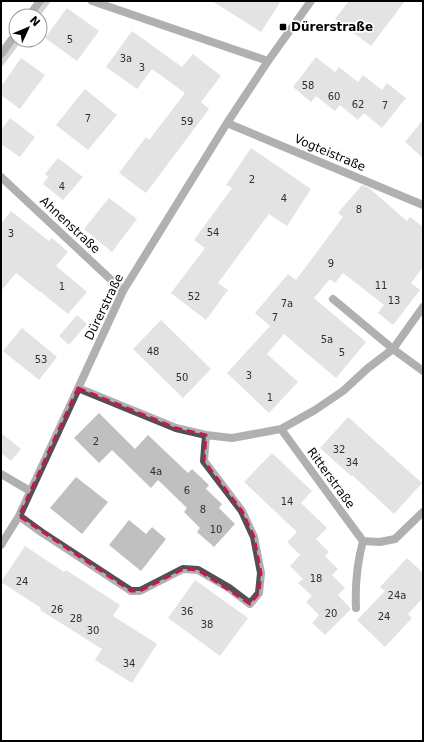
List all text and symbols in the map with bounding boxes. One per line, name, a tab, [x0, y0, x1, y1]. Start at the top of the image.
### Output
north arrow	[8, 8, 48, 48]
text: N	[27, 14, 43, 29]
place label: Dürerstraße	[291, 20, 373, 34]
marker: Dürerstraße	[278, 22, 288, 32]
house number: 5	[67, 34, 73, 45]
house number: 3a	[120, 53, 132, 64]
house number: 3	[139, 62, 145, 73]
house number: 58	[302, 80, 314, 91]
house number: 60	[328, 91, 340, 102]
house number: 62	[352, 99, 364, 110]
house number: 7	[382, 100, 388, 111]
house number: 7	[85, 113, 91, 124]
house number: 59	[181, 116, 193, 127]
street label: Vogteistraße	[292, 132, 368, 174]
house number: 2	[249, 174, 255, 185]
house number: 4	[59, 181, 65, 192]
house number: 4	[281, 193, 287, 204]
street label: Ahnenstraße	[37, 194, 103, 256]
house number: 8	[356, 204, 362, 215]
house number: 54	[207, 227, 219, 238]
house number: 3	[8, 228, 14, 239]
house number: 9	[328, 258, 334, 269]
street label: Dürerstraße	[82, 272, 126, 342]
house number: 11	[375, 280, 387, 291]
house number: 1	[59, 281, 65, 292]
house number: 52	[188, 291, 200, 302]
house number: 13	[388, 295, 400, 306]
house number: 7a	[281, 298, 293, 309]
house number: 7	[272, 312, 278, 323]
house number: 5a	[321, 334, 333, 345]
house number: 48	[147, 346, 159, 357]
house number: 5	[339, 347, 345, 358]
house number: 53	[35, 354, 47, 365]
house number: 3	[246, 370, 252, 381]
house number: 50	[176, 372, 188, 383]
house number: 1	[267, 392, 273, 403]
house number: 2	[93, 436, 99, 447]
house number: 32	[333, 444, 345, 455]
street label: Ritterstraße	[304, 445, 358, 511]
house number: 34	[346, 457, 358, 468]
house number: 4a	[150, 466, 162, 477]
house number: 6	[184, 485, 190, 496]
house number: 14	[281, 496, 293, 507]
house number: 8	[200, 504, 206, 515]
house number: 10	[210, 524, 222, 535]
house number: 18	[310, 573, 322, 584]
house number: 24	[16, 576, 28, 587]
house number: 24a	[388, 590, 406, 601]
house number: 26	[51, 604, 63, 615]
house number: 36	[181, 606, 193, 617]
house number: 20	[325, 608, 337, 619]
house number: 24	[378, 611, 390, 622]
house number: 28	[70, 613, 82, 624]
house number: 38	[201, 619, 213, 630]
house number: 30	[87, 625, 99, 636]
house number: 34	[123, 658, 135, 669]

